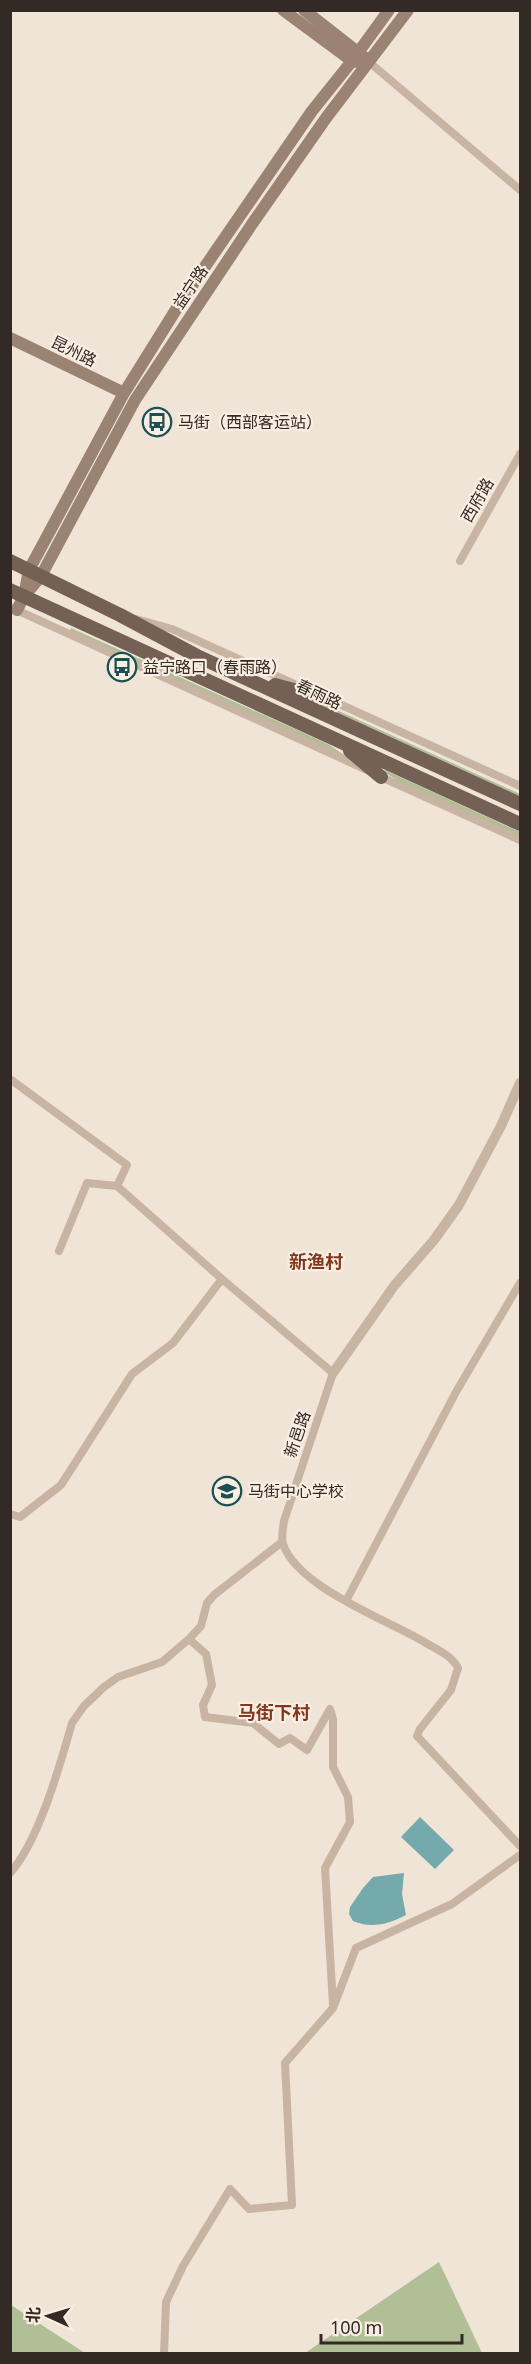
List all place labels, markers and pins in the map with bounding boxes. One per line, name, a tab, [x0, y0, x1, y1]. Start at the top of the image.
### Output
bus stop icon: 马街（西部客运站）	[141, 406, 173, 438]
place label: 马街（西部客运站）	[178, 411, 322, 433]
bus stop icon: 益宁路口（春雨路）	[106, 651, 138, 683]
place label: 益宁路口（春雨路）	[143, 656, 287, 678]
school or university icon: 马街中心学校	[211, 1475, 243, 1507]
place label: 马街中心学校	[248, 1480, 344, 1502]

